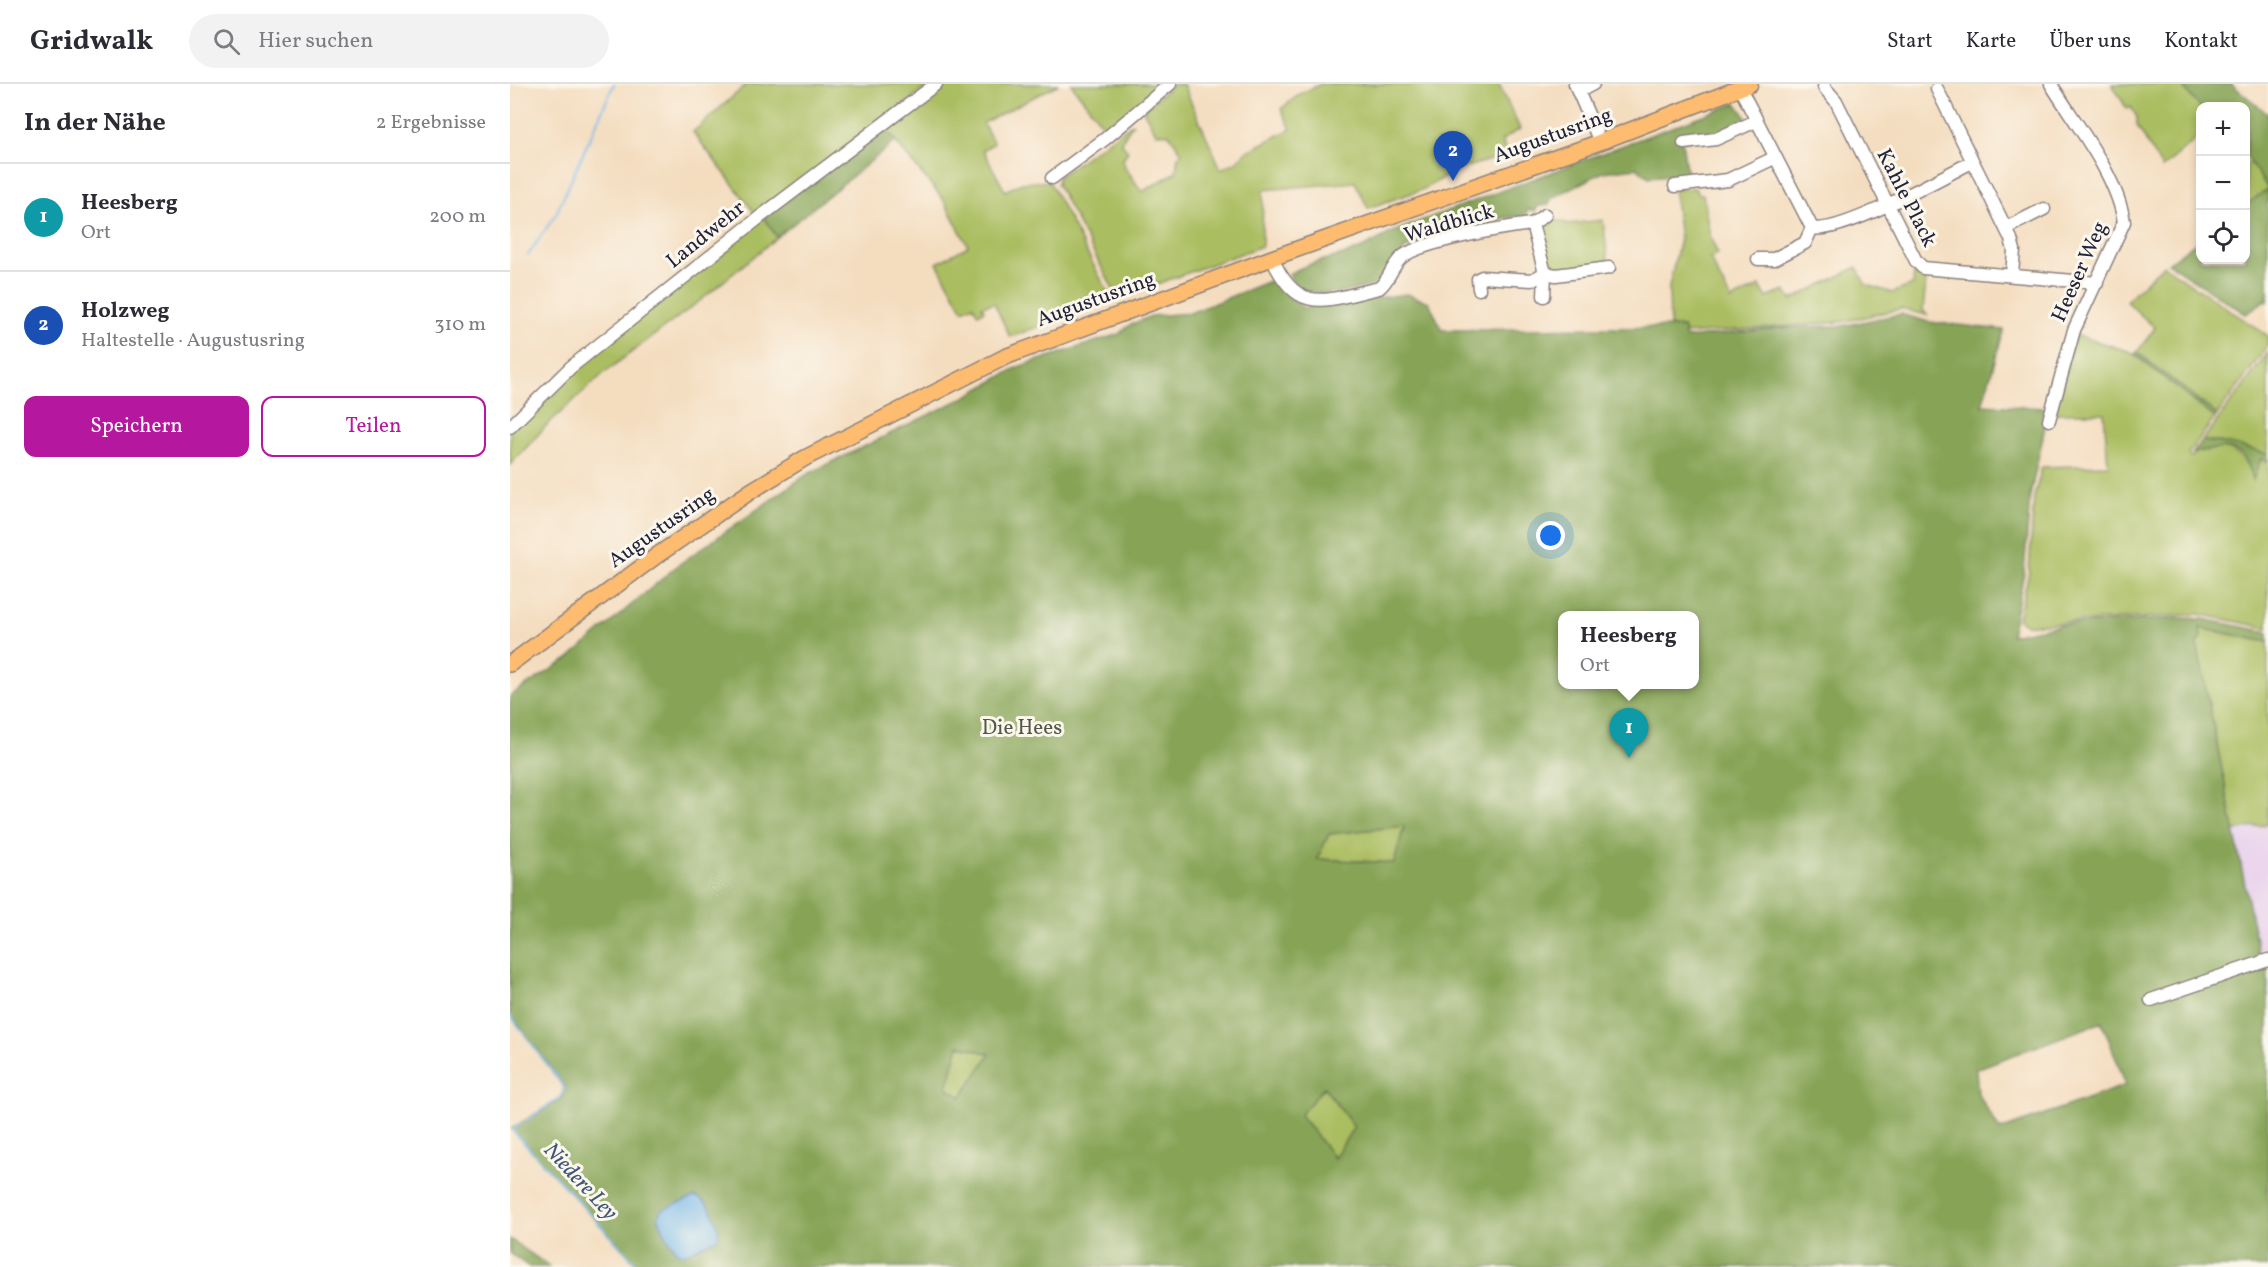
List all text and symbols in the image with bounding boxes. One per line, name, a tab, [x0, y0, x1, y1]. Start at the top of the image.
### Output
search box	[189, 14, 609, 68]
text: Gridwalk	[30, 22, 153, 61]
icon: search	[210, 25, 243, 58]
text: Hier suchen	[258, 26, 373, 57]
text: Start	[1887, 27, 1933, 56]
text: Karte	[1966, 27, 2016, 56]
text: Über uns	[2049, 27, 2131, 56]
text: Kontakt	[2164, 27, 2238, 56]
street label: Augustusring	[1490, 101, 1616, 171]
map controls	[2196, 102, 2250, 264]
button: +	[2196, 102, 2250, 156]
text: In der Nähe	[24, 105, 166, 141]
text: 2 Ergebnisse	[376, 109, 486, 137]
pin: 2	[1434, 132, 1472, 181]
street label: Kahle Plack	[1869, 144, 1943, 253]
button: −	[2196, 156, 2250, 210]
text: Heesberg	[81, 188, 178, 219]
street label: Landwehr	[660, 194, 752, 276]
street label: Waldblick	[1401, 197, 1498, 251]
text: 1	[39, 203, 48, 231]
text: 200 m	[429, 203, 486, 231]
button: locate	[2196, 210, 2250, 264]
street label: Heeser Weg	[2045, 217, 2115, 327]
text: Ort	[81, 219, 111, 247]
street label: Augustusring	[1033, 265, 1159, 335]
text: Holzweg	[81, 296, 170, 327]
text: 2	[38, 311, 49, 339]
text: 310 m	[434, 311, 486, 339]
text: Haltestelle · Augustusring	[81, 327, 305, 355]
button: Speichern	[24, 396, 249, 457]
button: Teilen	[261, 396, 486, 457]
street label: Augustusring	[603, 480, 721, 576]
your location	[1536, 521, 1565, 550]
popup	[1558, 611, 1699, 689]
text: Heesberg	[1580, 621, 1677, 652]
text: Ort	[1580, 652, 1610, 680]
pin: 1	[1610, 708, 1648, 758]
park label: Die Hees	[982, 714, 1062, 743]
water label: Niedere Ley	[536, 1136, 624, 1228]

